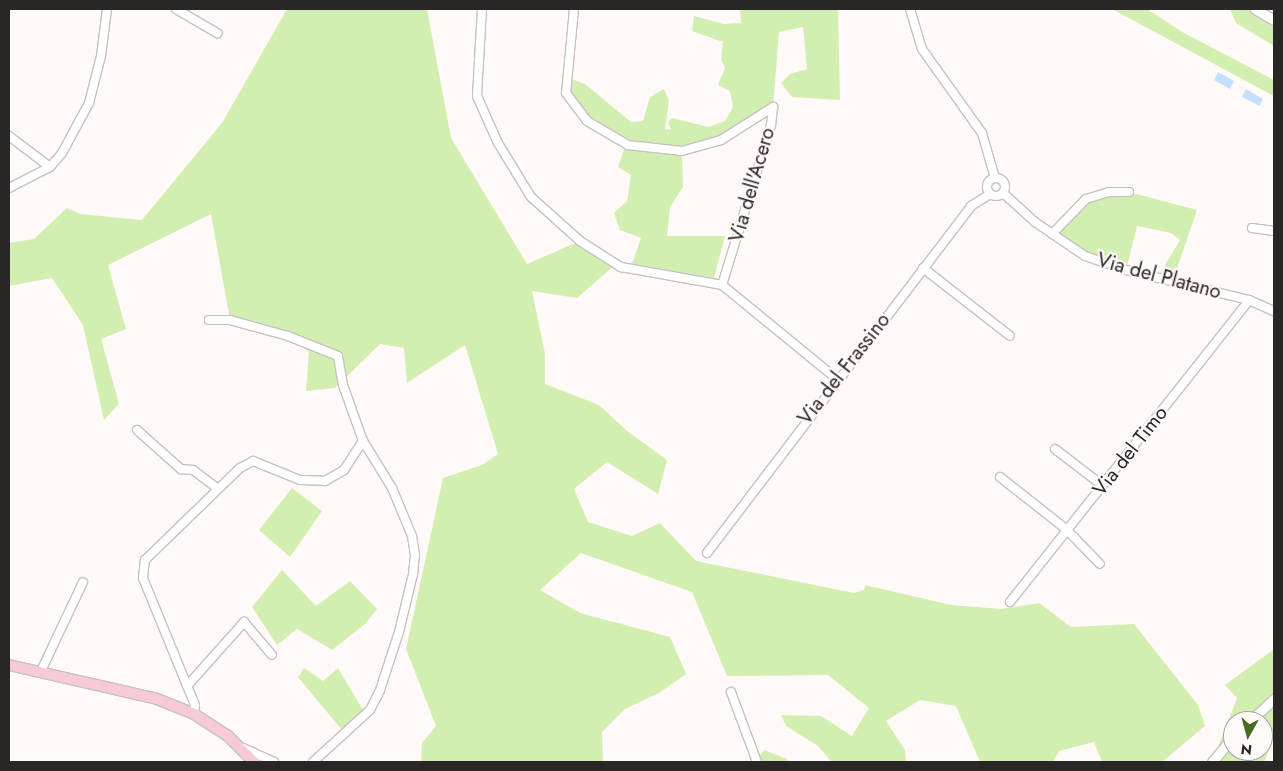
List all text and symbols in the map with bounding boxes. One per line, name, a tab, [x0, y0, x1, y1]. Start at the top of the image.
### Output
street label: Via dell'Acero	[724, 125, 780, 245]
street label: Via del Platano	[1094, 248, 1224, 304]
street label: Via del Frassino	[793, 308, 895, 430]
street label: Via del Timo	[1088, 401, 1172, 501]
north arrow	[1223, 711, 1273, 761]
text: N	[1240, 739, 1253, 760]

